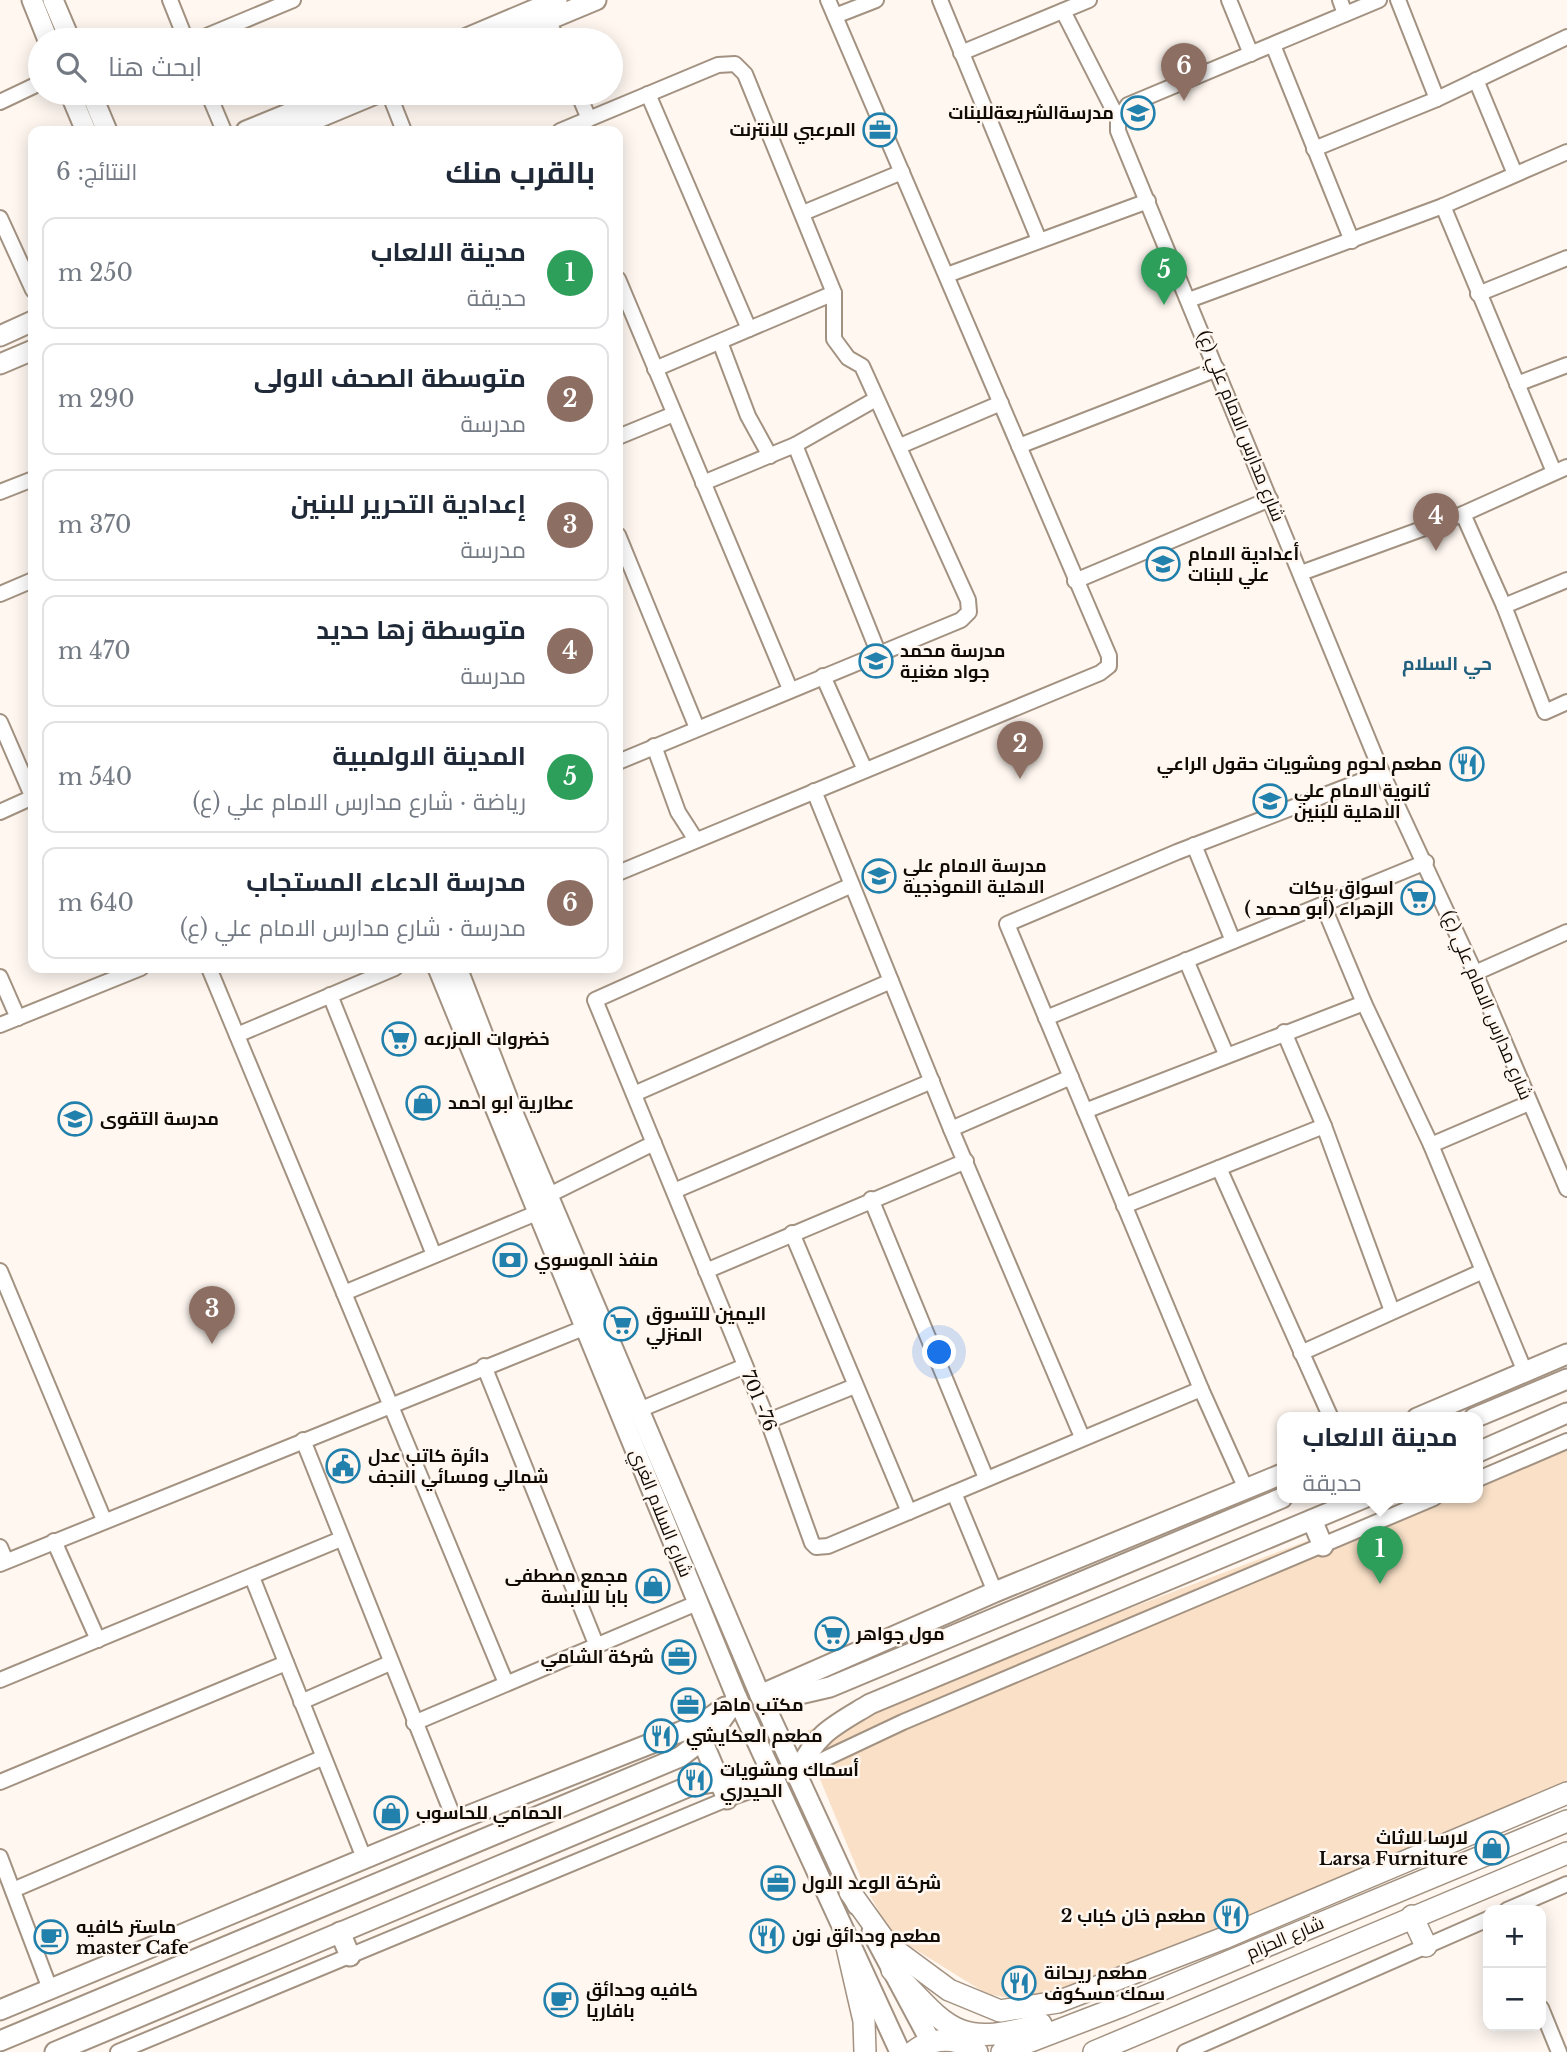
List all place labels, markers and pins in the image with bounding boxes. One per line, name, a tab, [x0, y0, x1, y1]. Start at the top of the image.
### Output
pin: 6	[1161, 43, 1207, 101]
school or university icon: مدرسةالشريعةللبنات	[1119, 94, 1157, 132]
place label: مدرسةالشريعةللبنات	[948, 102, 1114, 124]
office icon: المرعبي للانترنت	[861, 111, 899, 149]
place label: المرعبي للانترنت	[730, 119, 856, 145]
pin: 5	[1141, 247, 1187, 305]
pin: 4	[1413, 493, 1459, 551]
place label: أعدادية الامام علي للبنات	[1188, 541, 1299, 590]
school or university icon: أعدادية الامام علي للبنات	[1144, 545, 1182, 583]
place label: مدرسة محمد جواد مغنية	[900, 640, 1006, 683]
school or university icon: مدرسة محمد جواد مغنية	[857, 642, 895, 680]
pin: 2	[997, 721, 1043, 779]
restaurant icon: مطعم لحوم ومشويات حقول الراعي	[1448, 745, 1486, 783]
place label: مطعم لحوم ومشويات حقول الراعي	[1157, 753, 1442, 779]
place label: ثانوية الامام علي الاهلية للبنين	[1294, 780, 1430, 823]
school or university icon: ثانوية الامام علي الاهلية للبنين	[1251, 782, 1289, 820]
place label: مدرسة الامام علي الاهلية النموذجية	[903, 855, 1047, 898]
school or university icon: مدرسة الامام علي الاهلية النموذجية	[860, 857, 898, 895]
place label: اسواق بركات الزهراء (أبو محمد )	[1244, 877, 1394, 920]
supermarket icon: اسواق بركات الزهراء (أبو محمد )	[1399, 879, 1437, 917]
supermarket icon: خضروات المزرعه	[380, 1020, 418, 1058]
place label: خضروات المزرعه	[424, 1028, 550, 1050]
shop icon: عطارية ابو احمد	[404, 1084, 442, 1122]
place label: عطارية ابو احمد	[448, 1092, 574, 1114]
school or university icon: مدرسة التقوى	[56, 1100, 94, 1138]
place label: مدرسة التقوى	[100, 1108, 219, 1130]
bank icon: منفذ الموسوي	[491, 1241, 529, 1279]
place label: منفذ الموسوي	[534, 1249, 658, 1274]
pin: 3	[189, 1286, 235, 1344]
place label: اليمين للتسوق المنزلي	[646, 1303, 766, 1350]
supermarket icon: اليمين للتسوق المنزلي	[602, 1305, 640, 1343]
place label: دائرة كاتب عدل شمالي ومسائي النجف	[368, 1445, 549, 1492]
public building icon: دائرة كاتب عدل شمالي ومسائي النجف	[324, 1447, 362, 1485]
pin: 1	[1357, 1526, 1403, 1584]
place label: مجمع مصطفى بابا للالبسة	[505, 1565, 628, 1608]
shop icon: مجمع مصطفى بابا للالبسة	[634, 1567, 672, 1605]
supermarket icon: مول جواهر	[813, 1615, 851, 1653]
place label: مول جواهر	[855, 1623, 945, 1645]
office icon: شركة الشامي	[660, 1638, 698, 1676]
place label: شركة الشامي	[540, 1646, 654, 1672]
office icon: مكتب ماهر	[669, 1686, 707, 1724]
place label: مكتب ماهر	[711, 1694, 804, 1716]
restaurant icon: مطعم العكايشي	[642, 1717, 680, 1755]
place label: مطعم العكايشي	[686, 1725, 823, 1750]
place label: أسماك ومشويات الحيدري	[720, 1757, 859, 1805]
restaurant icon: أسماك ومشويات الحيدري	[676, 1761, 714, 1799]
shop icon: الحمامي للحاسوب	[372, 1794, 410, 1832]
place label: الحمامي للحاسوب	[416, 1802, 563, 1828]
place label: لارسا للاثاث Larsa Furniture	[1319, 1827, 1468, 1870]
shop icon: لارسا للاثاث Larsa Furniture	[1473, 1829, 1511, 1867]
office icon: شركة الوعد الاول	[759, 1864, 797, 1902]
place label: شركة الوعد الاول	[802, 1872, 941, 1894]
restaurant icon: مطعم خان كباب 2	[1212, 1897, 1250, 1935]
place label: مطعم خان كباب 2	[1061, 1905, 1206, 1928]
place label: ماستر كافيه master Cafe	[76, 1916, 189, 1959]
restaurant icon: مطعم وحدائق نون	[748, 1917, 786, 1955]
cafe icon: ماستر كافيه master Cafe	[32, 1918, 70, 1956]
place label: مطعم وحدائق نون	[792, 1925, 941, 1948]
place label: مطعم ريحانة سمك مسكوف	[1044, 1962, 1165, 2005]
restaurant icon: مطعم ريحانة سمك مسكوف	[1000, 1964, 1038, 2002]
place label: كافيه وحدائق بافاريا	[586, 1979, 698, 2022]
cafe icon: كافيه وحدائق بافاريا	[542, 1981, 580, 2019]

